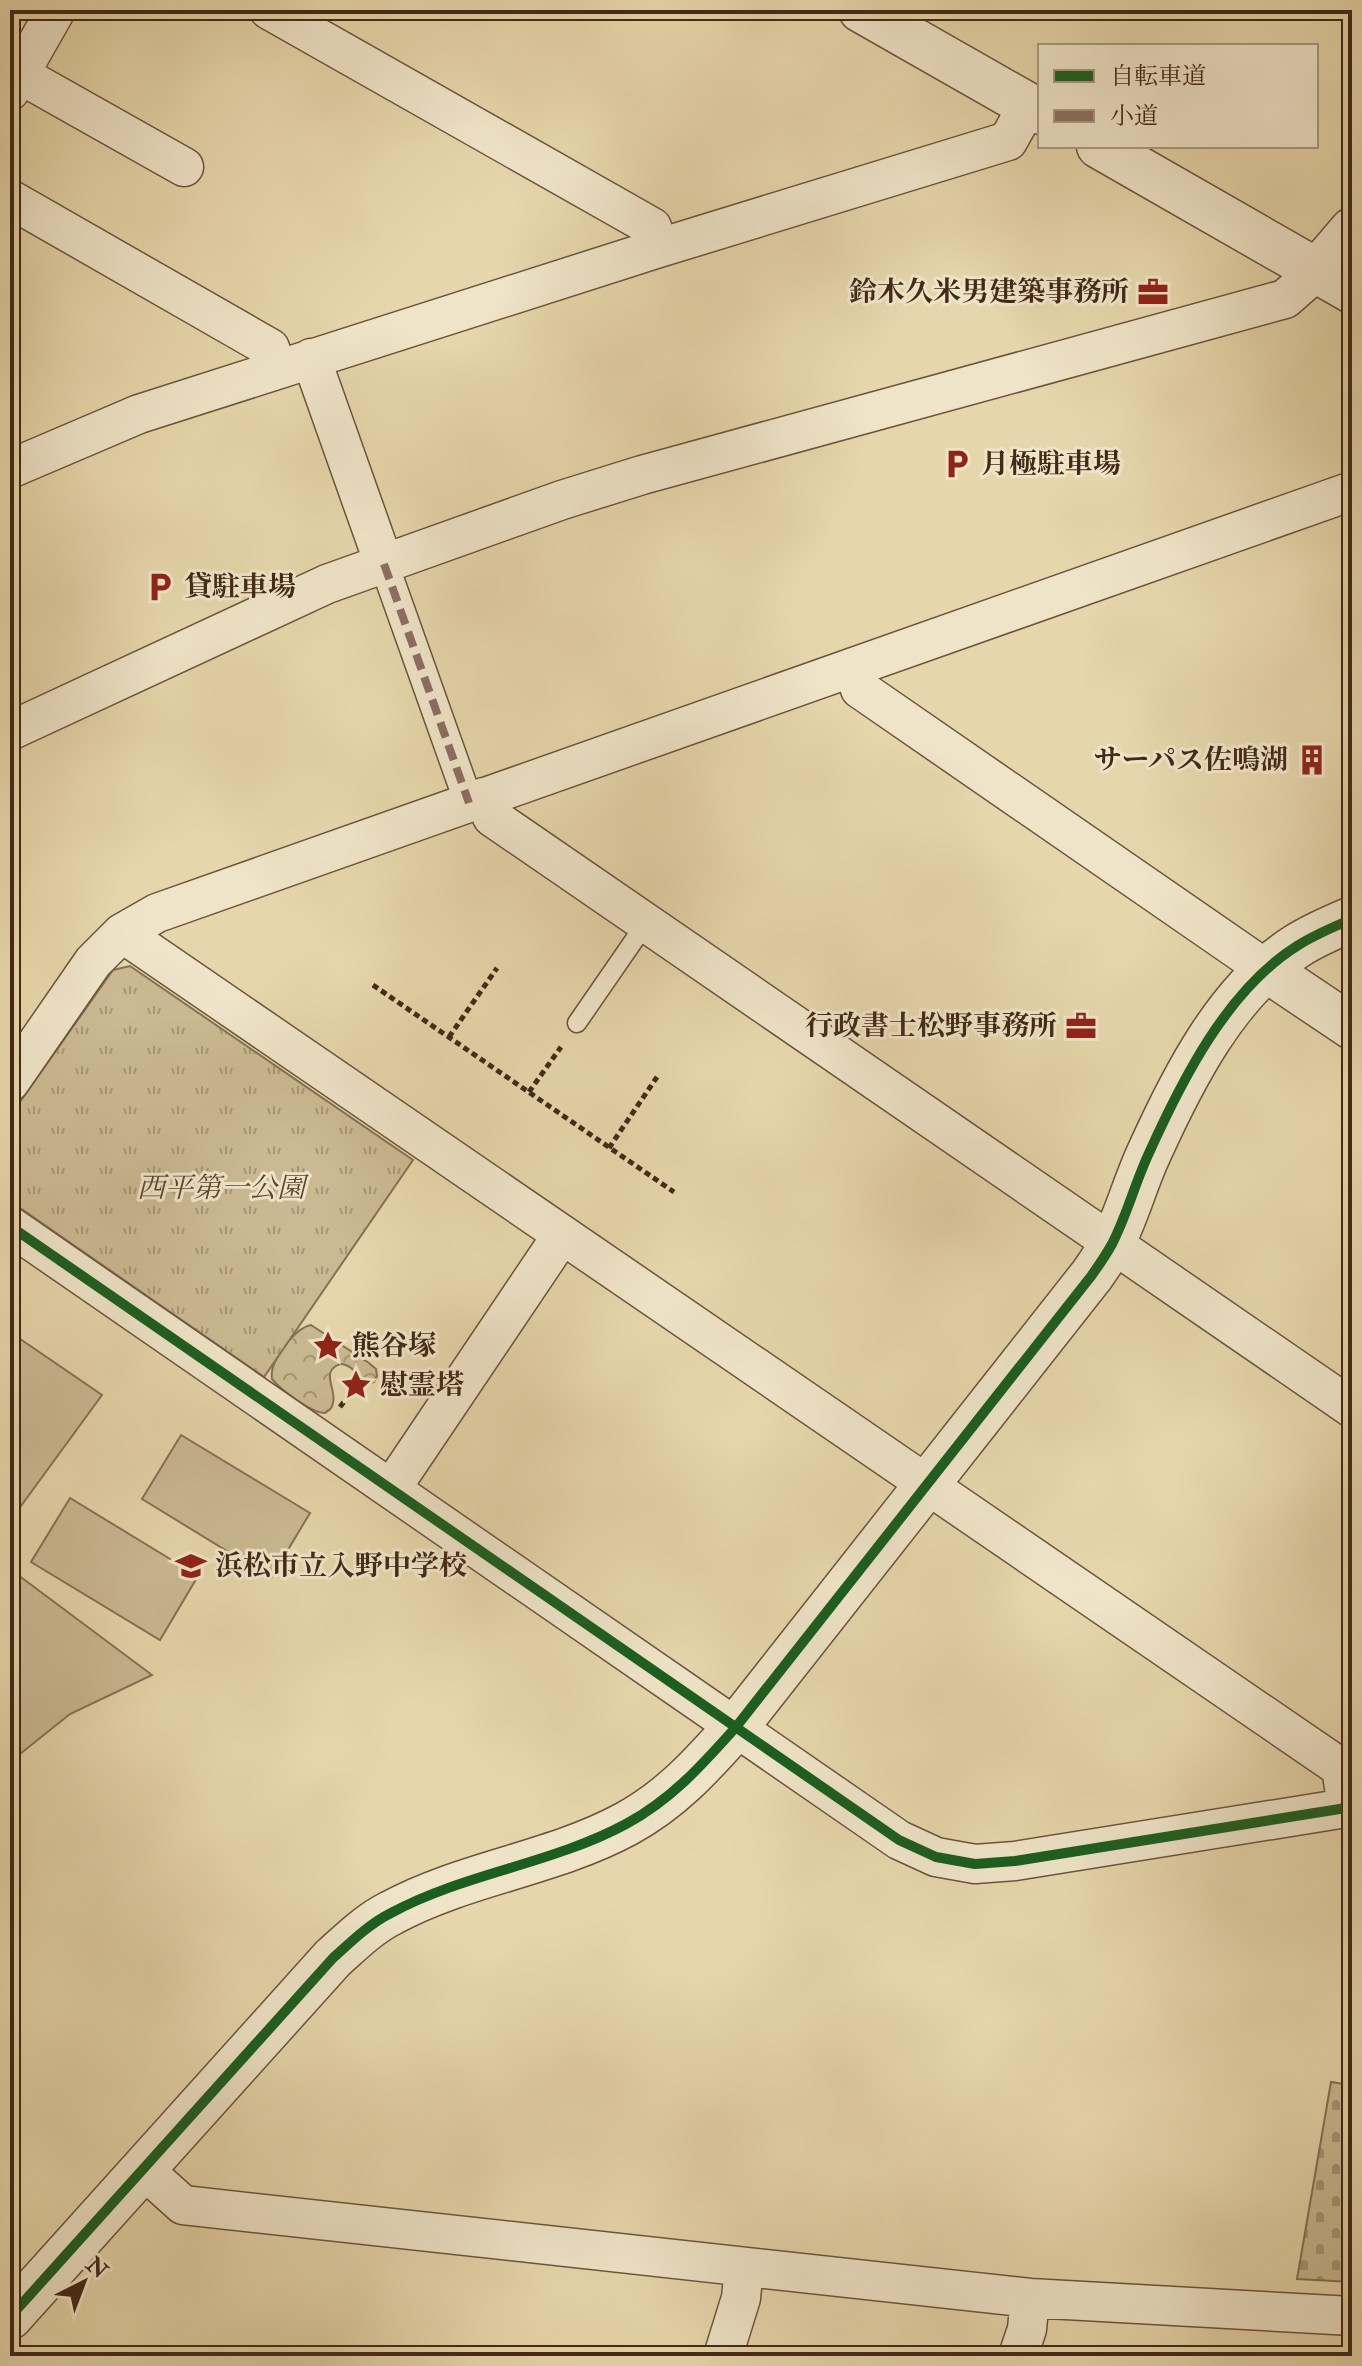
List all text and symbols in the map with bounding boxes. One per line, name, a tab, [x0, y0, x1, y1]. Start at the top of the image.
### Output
legend	[1038, 44, 1318, 148]
text: 自転車道	[1110, 61, 1206, 92]
text: 小道	[1110, 101, 1158, 132]
place label: 鈴木久米男建築事務所	[849, 275, 1129, 310]
office icon: 鈴木久米男建築事務所	[1136, 275, 1170, 309]
parking icon: 月極駐車場	[940, 447, 974, 481]
place label: 月極駐車場	[981, 447, 1121, 482]
parking icon: 貸駐車場	[143, 570, 177, 604]
place label: 貸駐車場	[184, 570, 296, 605]
place label: サーパス佐鳴湖	[1093, 743, 1288, 778]
building icon: サーパス佐鳴湖	[1295, 743, 1329, 777]
place label: 行政書士松野事務所	[805, 1009, 1057, 1044]
office icon: 行政書士松野事務所	[1064, 1009, 1098, 1043]
park label: 西平第一公園	[137, 1171, 309, 1206]
place icon: 熊谷塚	[311, 1329, 345, 1363]
place label: 熊谷塚	[352, 1329, 436, 1364]
place icon: 慰霊塔	[339, 1368, 373, 1402]
place label: 慰霊塔	[380, 1368, 464, 1403]
school or university icon: 浜松市立入野中学校	[174, 1549, 208, 1583]
place label: 浜松市立入野中学校	[215, 1549, 467, 1584]
north arrow	[44, 2242, 124, 2322]
text: N	[79, 2250, 114, 2285]

